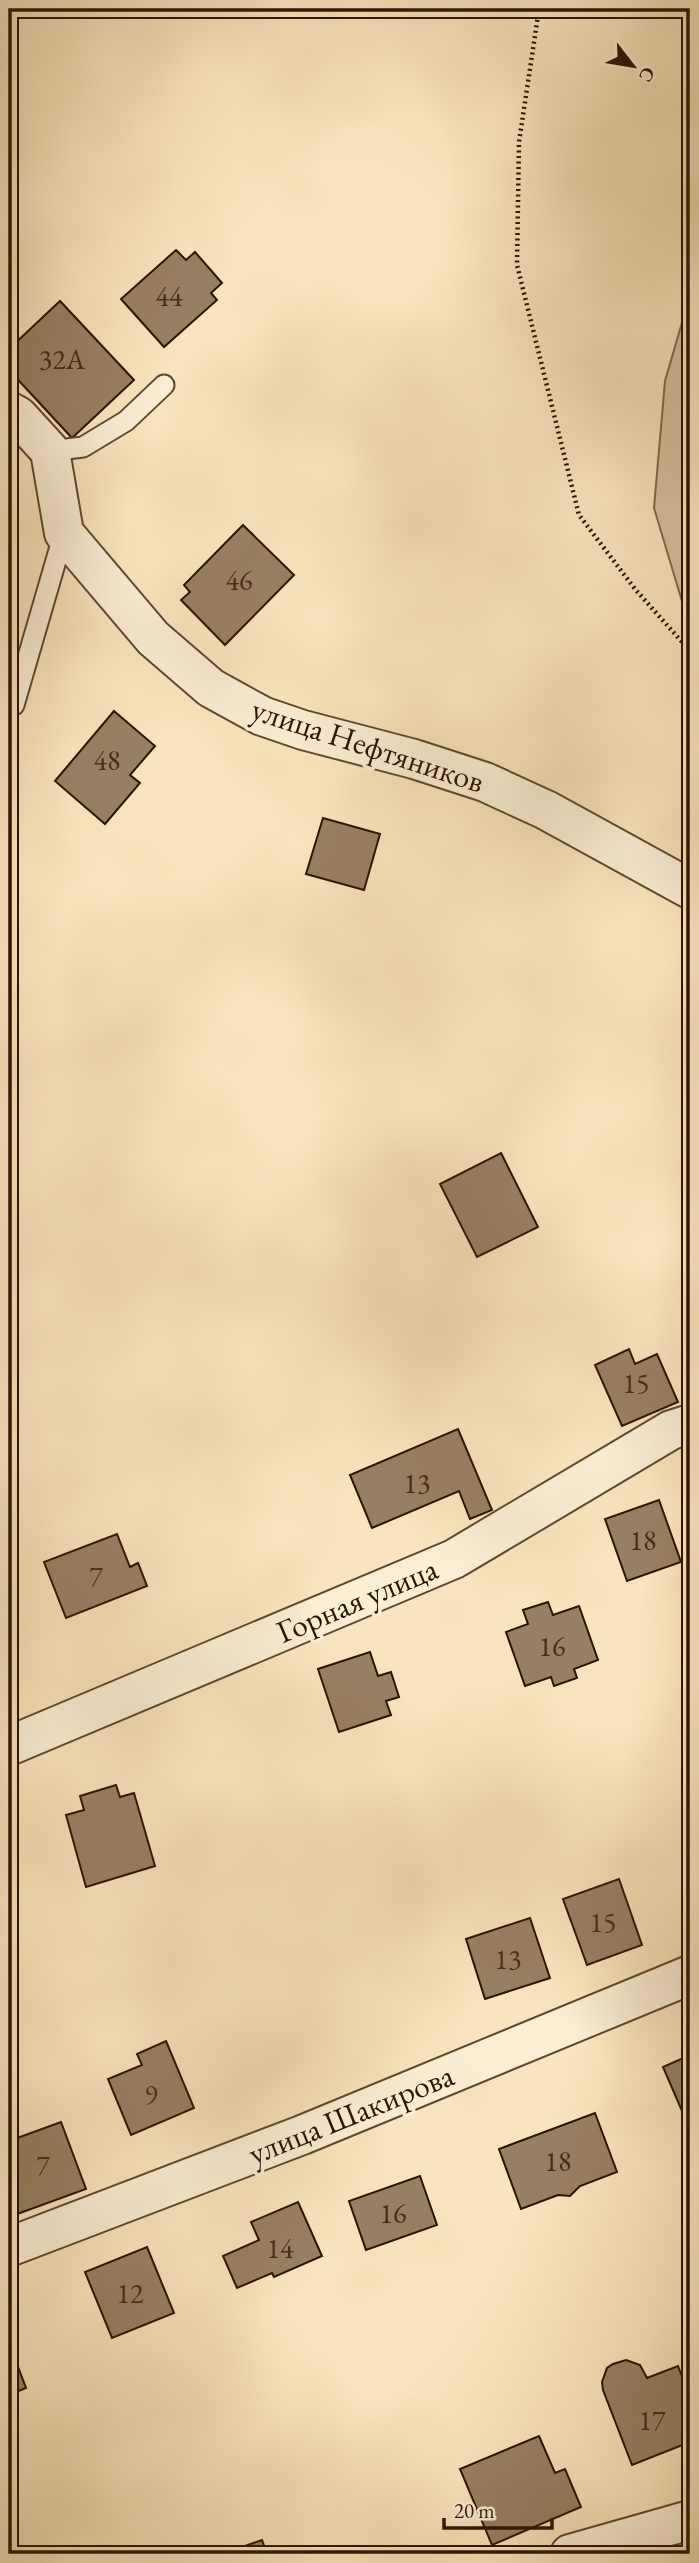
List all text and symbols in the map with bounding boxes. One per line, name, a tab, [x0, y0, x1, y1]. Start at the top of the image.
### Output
north arrow	[598, 32, 668, 102]
text: С	[633, 62, 661, 87]
house number: 44	[156, 278, 183, 314]
house number: 32А	[39, 341, 86, 377]
house number: 46	[226, 562, 252, 598]
street label: улица Нефтяников	[246, 688, 490, 802]
house number: 48	[94, 742, 120, 778]
house number: 15	[623, 1365, 649, 1401]
house number: 13	[404, 1465, 430, 1501]
house number: 18	[630, 1522, 656, 1558]
street label: Горная улица	[270, 1547, 444, 1653]
house number: 7	[89, 1558, 103, 1594]
house number: 16	[539, 1628, 565, 1664]
house number: 15	[590, 1904, 616, 1940]
house number: 13	[495, 1941, 521, 1977]
street label: улица Шакирова	[242, 2054, 460, 2174]
house number: 9	[144, 2076, 158, 2112]
house number: 18	[545, 2143, 571, 2179]
house number: 7	[36, 2147, 50, 2183]
house number: 16	[380, 2195, 406, 2231]
house number: 14	[267, 2230, 294, 2266]
house number: 12	[117, 2275, 144, 2311]
house number: 17	[639, 2402, 666, 2438]
scale bar	[444, 2486, 552, 2530]
text: 20 m	[454, 2497, 495, 2524]

